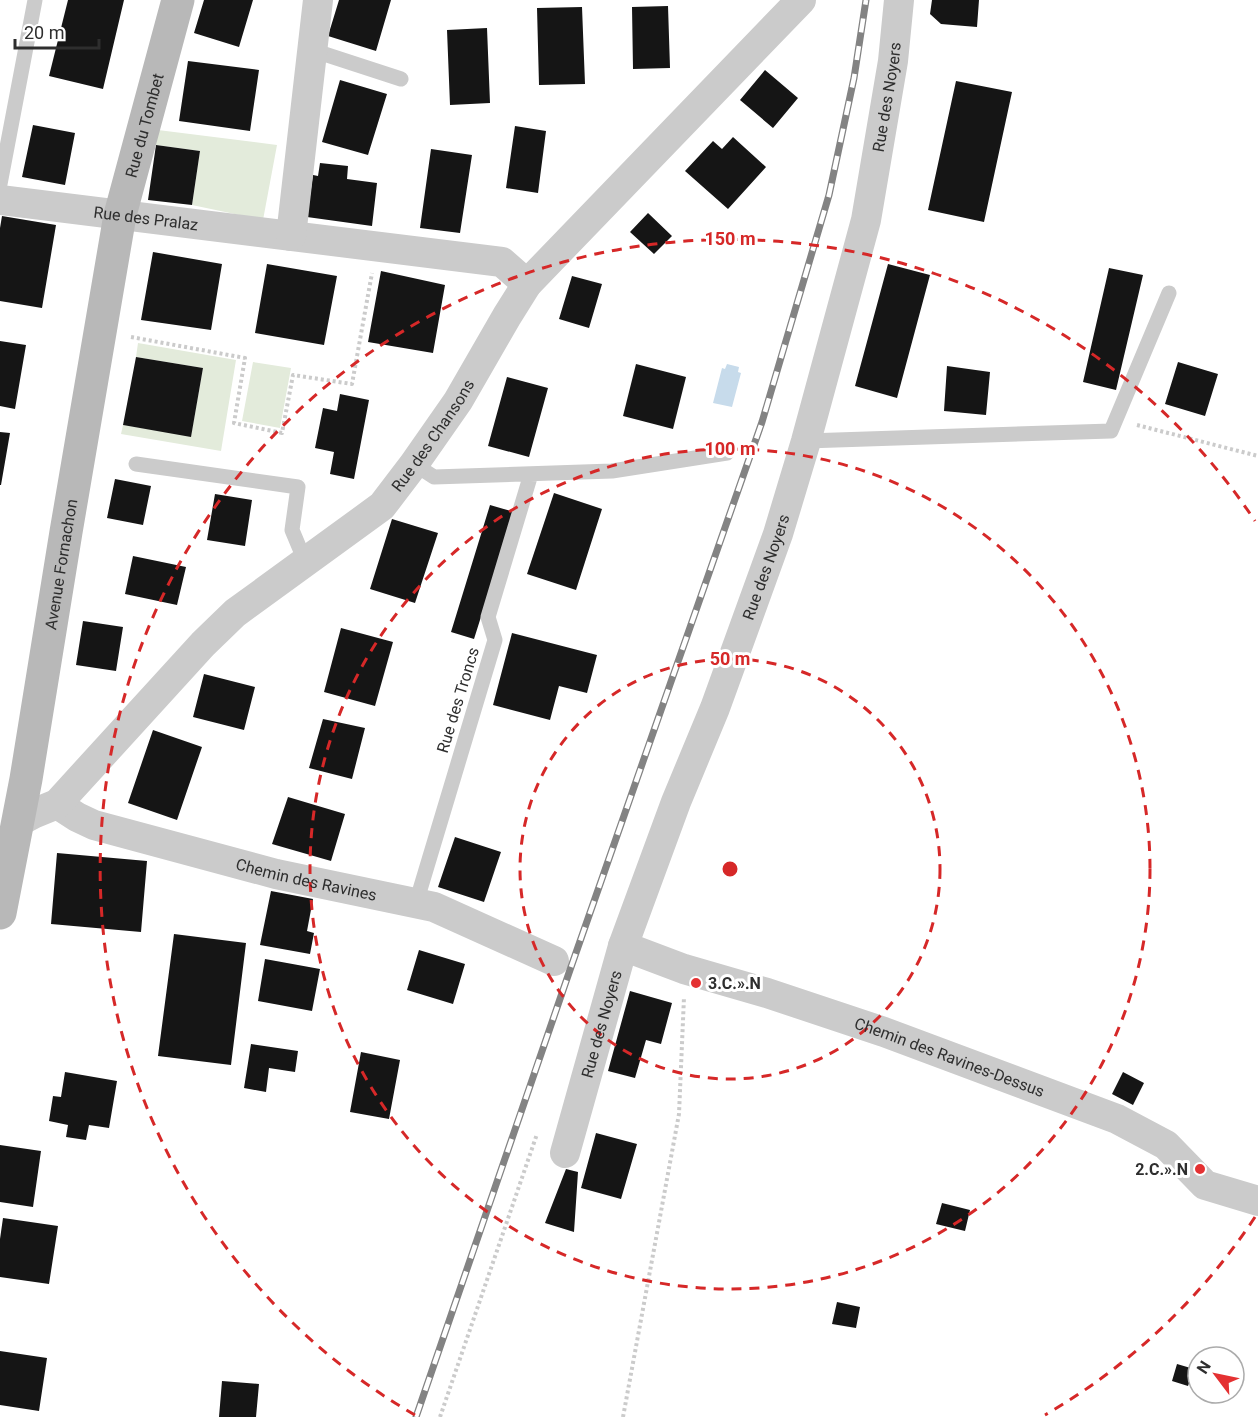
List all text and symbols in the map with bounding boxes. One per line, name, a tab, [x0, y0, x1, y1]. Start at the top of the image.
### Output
scale bar	[15, 12, 99, 50]
text: 20 m	[24, 22, 64, 43]
street label: Rue des Noyers	[868, 41, 904, 153]
street label: Rue du Tombet	[121, 71, 167, 180]
street label: Rue des Pralaz	[92, 202, 199, 234]
text: 150 m	[704, 228, 756, 249]
street label: Rue des Chansons	[387, 376, 478, 495]
text: 100 m	[704, 438, 756, 459]
street label: Avenue Fornachon	[41, 497, 81, 631]
street label: Rue des Noyers	[738, 512, 793, 623]
street label: Rue des Troncs	[433, 645, 483, 755]
text: 50 m	[710, 648, 750, 669]
street label: Chemin des Ravines	[234, 854, 379, 904]
centre of rings	[720, 859, 740, 879]
street label: Rue des Noyers	[577, 968, 625, 1080]
place label: 3.C.».N	[708, 974, 761, 993]
marker: 3.C.».N	[689, 976, 703, 990]
street label: Chemin des Ravines-Dessus	[852, 1013, 1047, 1101]
place label: 2.C.».N	[1135, 1160, 1188, 1179]
marker: 2.C.».N	[1193, 1162, 1207, 1176]
north arrow	[1186, 1345, 1246, 1405]
text: N	[1193, 1357, 1215, 1377]

